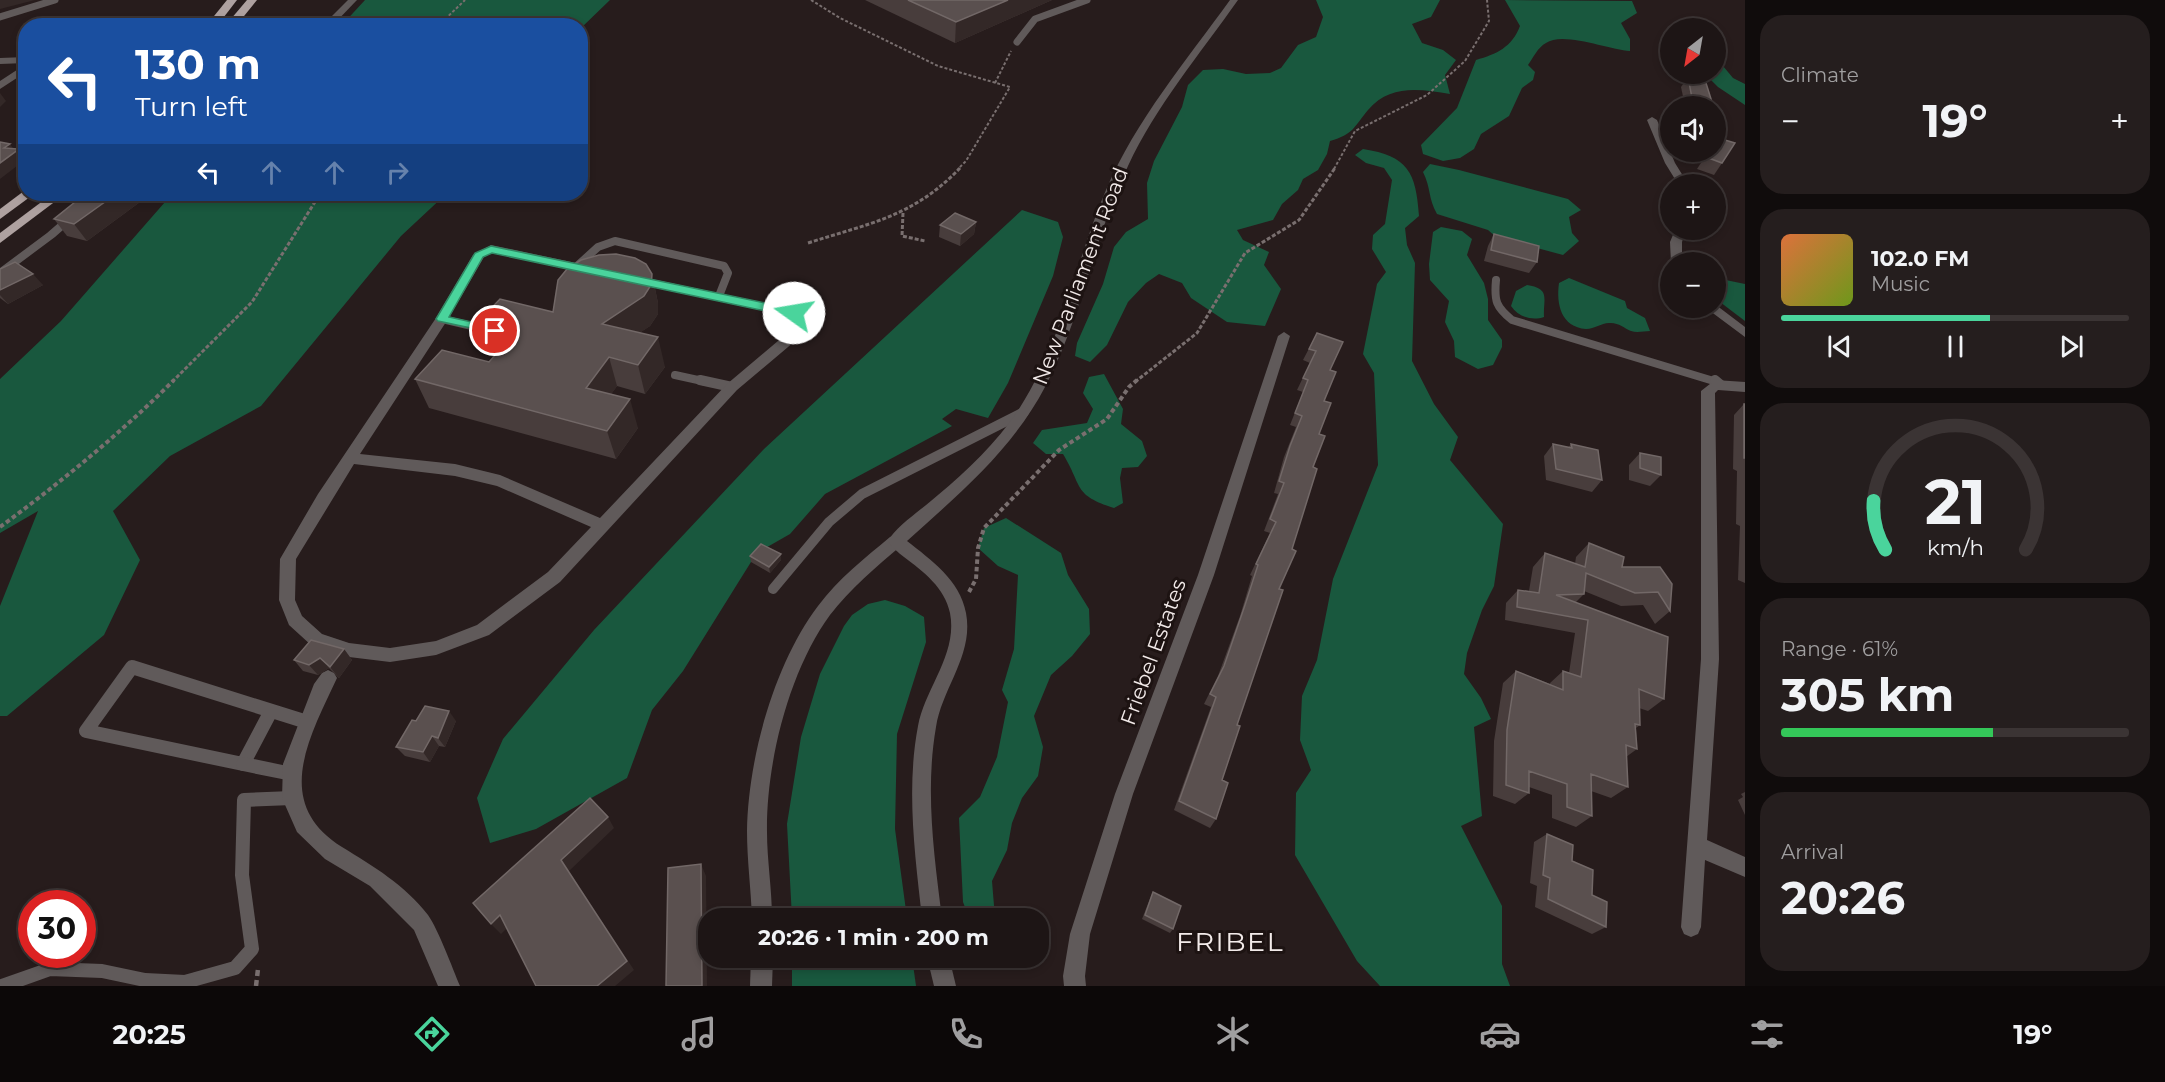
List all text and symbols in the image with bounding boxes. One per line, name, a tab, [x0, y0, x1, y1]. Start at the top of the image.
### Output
north arrow	[1660, 18, 1726, 84]
map controls	[1660, 18, 1726, 318]
text: 130 m	[135, 38, 261, 90]
icon: left	[36, 42, 114, 120]
text: Climate	[1781, 63, 1859, 87]
text: Turn left	[135, 90, 248, 123]
text: 19°	[1922, 93, 1988, 148]
button: sound	[1660, 96, 1726, 162]
text: −	[1781, 101, 1800, 141]
text: +	[2110, 101, 2129, 141]
icon: left	[192, 156, 225, 189]
icon: ahead	[255, 156, 288, 189]
icon: ahead	[318, 156, 351, 189]
icon: right	[381, 156, 414, 189]
street label: New Parliament Road	[1027, 164, 1133, 388]
button: +	[1660, 174, 1726, 240]
text: 102.0 FM	[1871, 245, 1969, 272]
button: −	[1660, 252, 1726, 318]
text: Music	[1871, 272, 1930, 296]
position arrow	[762, 281, 826, 345]
pin	[469, 305, 520, 356]
icon: arrive	[478, 314, 511, 347]
icon: previous	[1823, 330, 1856, 363]
icon: pause	[1939, 330, 1972, 363]
icon: next	[2055, 330, 2088, 363]
text: 21	[1924, 464, 1986, 540]
text: km/h	[1926, 534, 1984, 560]
street label: Friebel Estates	[1115, 576, 1191, 728]
text: Range · 61%	[1781, 637, 1898, 661]
text: 305 km	[1781, 667, 1954, 722]
text: Arrival	[1781, 840, 1844, 864]
text: 20:26	[1781, 870, 1905, 925]
speed limit sign: 30	[18, 890, 96, 968]
text: 20:26 · 1 min · 200 m	[758, 924, 989, 951]
district label: FRIBEL	[1176, 925, 1284, 958]
icon: directions	[411, 1013, 453, 1055]
icon: music	[678, 1013, 720, 1055]
icon: phone	[945, 1013, 987, 1055]
icon: climate	[1212, 1013, 1254, 1055]
icon: car	[1479, 1013, 1521, 1055]
icon: filters	[1746, 1013, 1788, 1055]
text: 20:25	[113, 1018, 186, 1051]
text: 19°	[2013, 1018, 2052, 1051]

